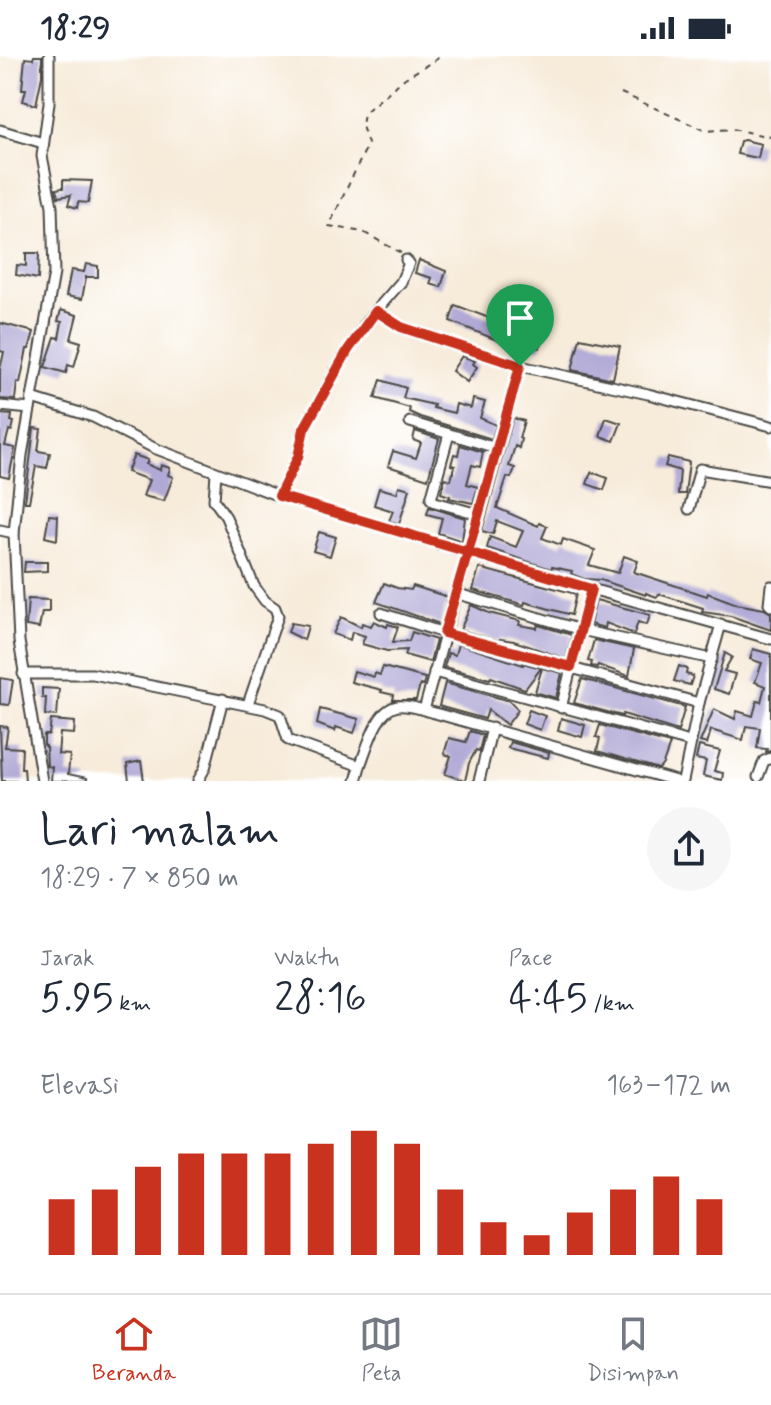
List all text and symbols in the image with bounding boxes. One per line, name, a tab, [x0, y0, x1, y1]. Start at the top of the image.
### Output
text: 18:29	[40, 9, 110, 48]
pin	[486, 284, 554, 366]
icon: arrive	[498, 296, 542, 340]
text: Lari malam	[40, 803, 280, 861]
button: share	[647, 807, 731, 891]
text: 18:29 · 7 × 850 m	[40, 862, 239, 896]
text: Jarak	[40, 945, 94, 973]
text: Waktu	[274, 945, 339, 973]
text: Pace	[509, 945, 552, 973]
text: 5.95	[40, 973, 113, 1025]
text: 28:16	[274, 973, 367, 1025]
text: 4:45	[509, 973, 587, 1025]
text: km	[113, 990, 151, 1018]
text: /km	[587, 990, 635, 1018]
text: Elevasi	[40, 1069, 119, 1103]
text: 163–172 m	[606, 1069, 731, 1103]
tab: Beranda	[92, 1312, 176, 1388]
tab: Peta	[359, 1312, 403, 1388]
tab: Disimpan	[587, 1312, 679, 1388]

